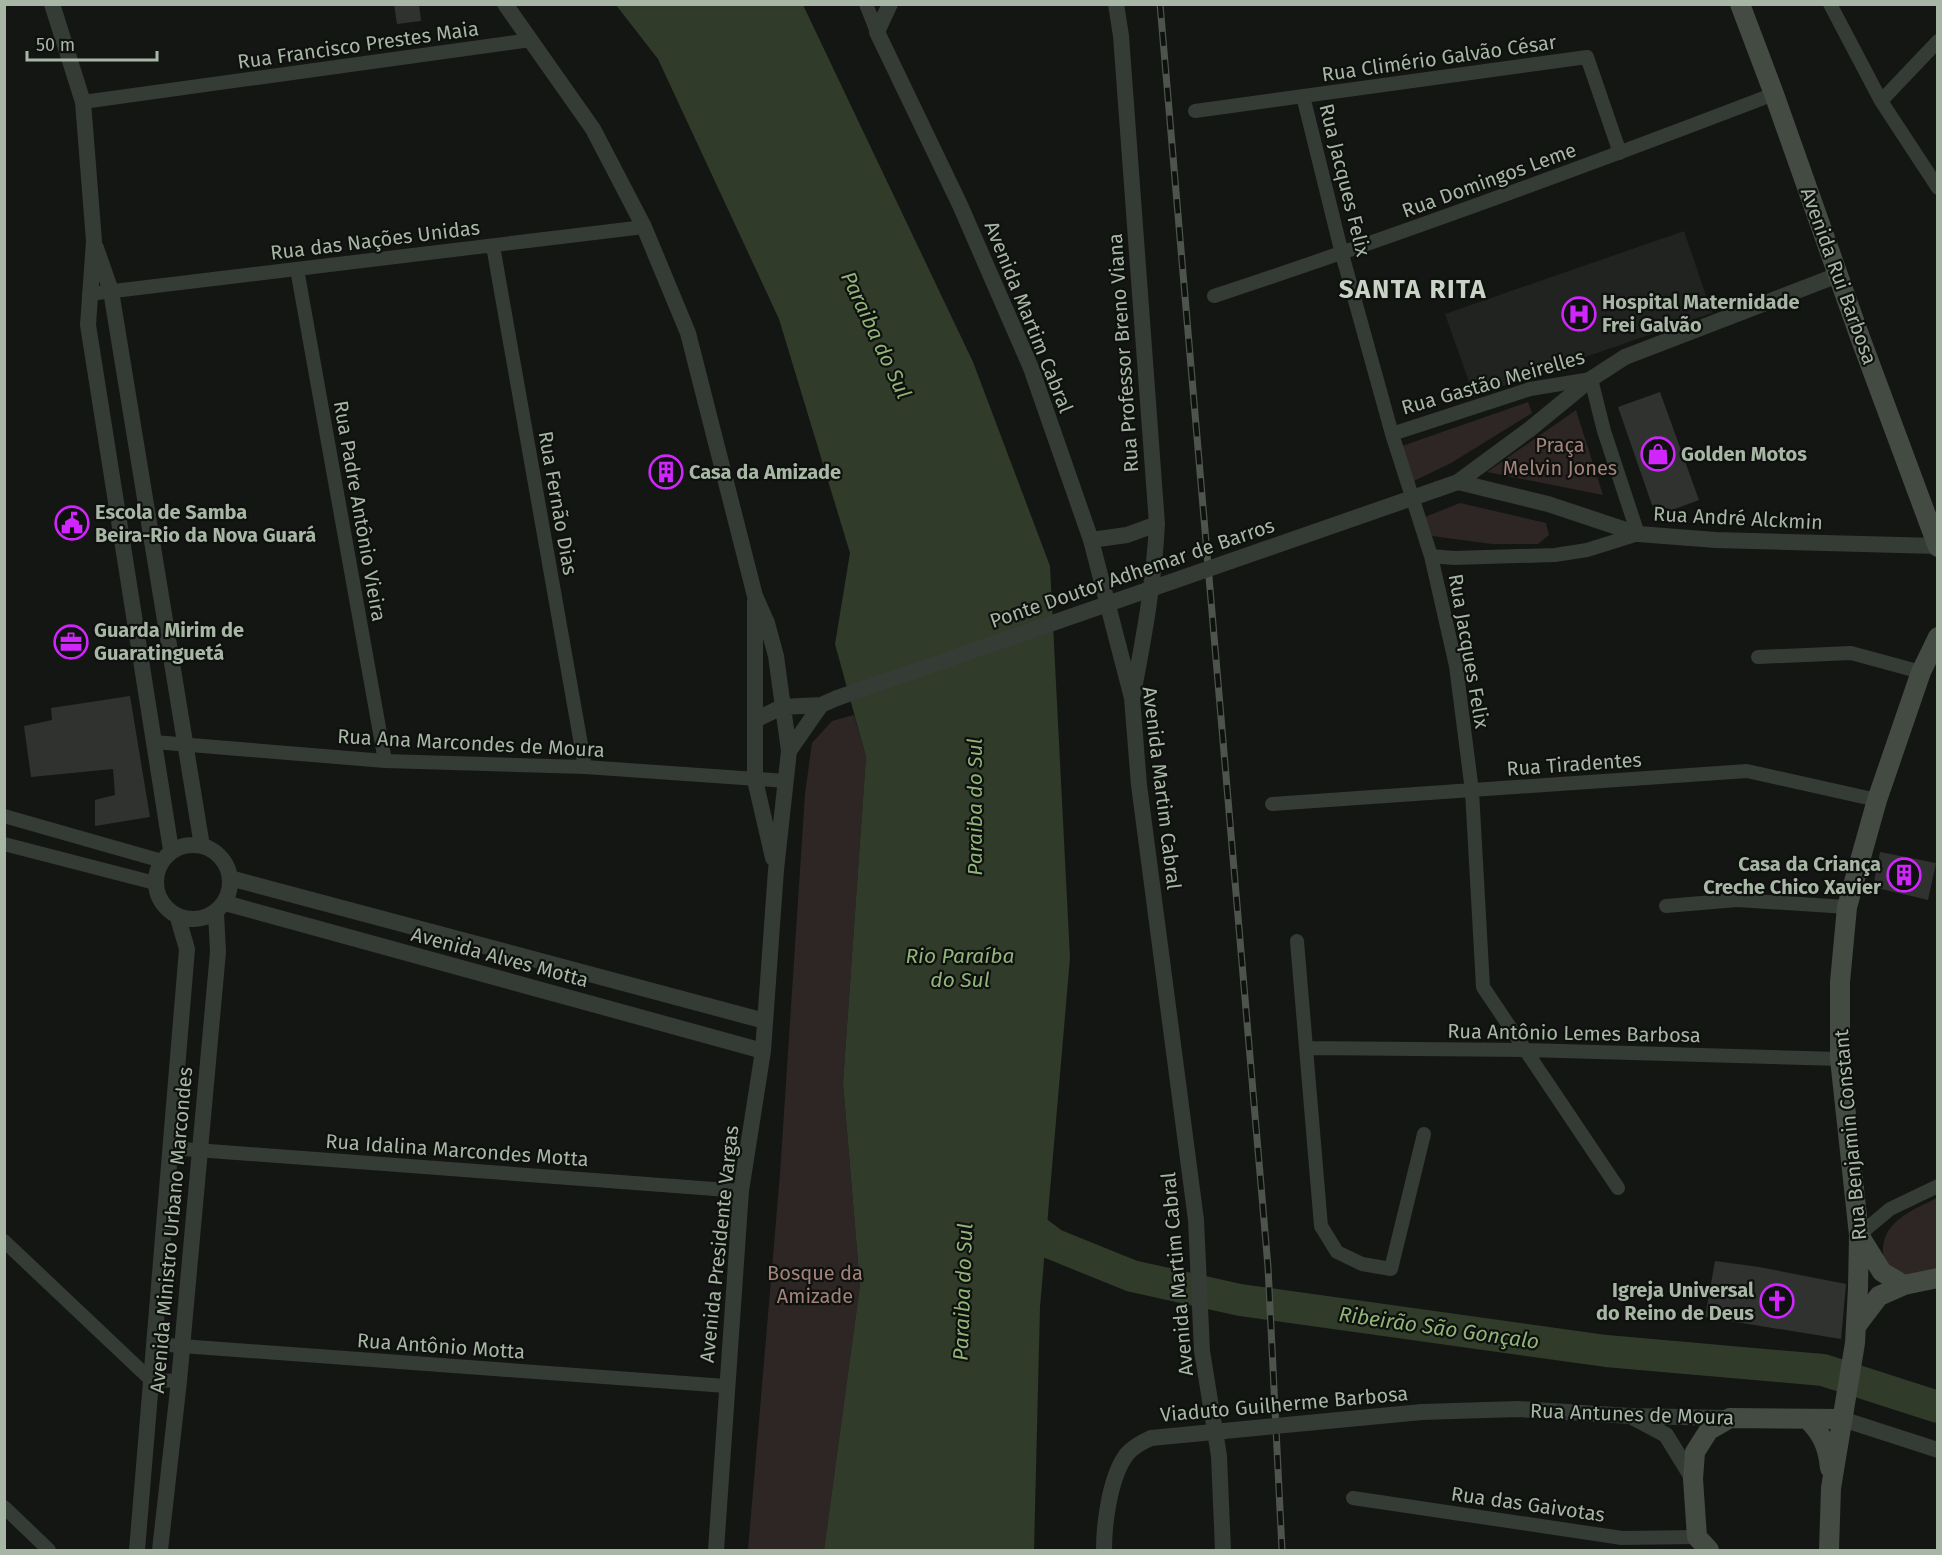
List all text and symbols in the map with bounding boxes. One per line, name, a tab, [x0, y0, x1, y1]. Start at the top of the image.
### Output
street label: Rua Francisco Prestes Maia	[236, 16, 480, 74]
scale bar	[27, 24, 158, 62]
street label: Rua Climério Galvão César	[1320, 30, 1558, 86]
text: 50 m	[36, 34, 75, 56]
street label: Rua Jacques Felix	[1314, 101, 1376, 259]
street label: Rua Domingos Leme	[1399, 137, 1579, 223]
street label: Avenida Rui Barbosa	[1796, 184, 1882, 368]
street label: Rua das Nações Unidas	[269, 215, 481, 266]
street label: Avenida Martim Cabral	[980, 218, 1078, 416]
street label: Rua Professor Breno Viana	[1103, 233, 1143, 473]
water label: Paraiba do Sul	[835, 267, 917, 403]
district label: SANTA RITA	[1339, 274, 1487, 305]
place label: Hospital Maternidade Frei Galvão	[1602, 290, 1799, 337]
hospital icon: Hospital Maternidade Frei Galvão	[1561, 296, 1597, 332]
street label: Rua Gastão Meirelles	[1399, 344, 1587, 420]
street label: Rua Padre Antônio Vieira	[329, 399, 391, 623]
street label: Rua Fernão Dias	[534, 429, 582, 577]
park label: Praça Melvin Jones	[1503, 433, 1617, 480]
shop icon: Golden Motos	[1640, 436, 1676, 472]
place label: Golden Motos	[1681, 442, 1807, 466]
building icon: Casa da Amizade	[648, 454, 684, 490]
place label: Casa da Amizade	[689, 460, 841, 484]
place label: Escola de Samba Beira-Rio da Nova Guará	[95, 500, 316, 547]
street label: Rua André Alckmin	[1653, 502, 1823, 534]
public building icon: Escola de Samba Beira-Rio da Nova Guará	[54, 505, 90, 541]
street label: Ponte Doutor Adhemar de Barros	[987, 513, 1277, 633]
street label: Rua Jacques Felix	[1444, 572, 1494, 730]
place label: Guarda Mirim de Guaratinguetá	[94, 618, 244, 665]
office icon: Guarda Mirim de Guaratinguetá	[53, 624, 89, 660]
street label: Avenida Martim Cabral	[1138, 685, 1186, 891]
street label: Rua Ana Marcondes de Moura	[337, 724, 605, 762]
water label: Paraiba do Sul	[962, 738, 988, 876]
street label: Rua Tiradentes	[1506, 747, 1642, 781]
place label: Casa da Criança Creche Chico Xavier	[1703, 852, 1882, 899]
building icon: Casa da Criança Creche Chico Xavier	[1886, 857, 1922, 893]
street label: Avenida Alves Motta	[409, 922, 591, 992]
water label: Rio Paraíba do Sul	[906, 943, 1014, 993]
street label: Rua Antônio Lemes Barbosa	[1447, 1019, 1701, 1047]
street label: Rua Benjamin Constant	[1829, 1028, 1871, 1241]
street label: Avenida Ministro Urbano Marcondes	[145, 1066, 197, 1394]
street label: Avenida Presidente Vargas	[695, 1124, 743, 1364]
street label: Rua Idalina Marcondes Motta	[325, 1129, 589, 1171]
street label: Avenida Martim Cabral	[1156, 1171, 1198, 1377]
water label: Paraiba do Sul	[948, 1223, 978, 1361]
park label: Bosque da Amizade	[767, 1261, 863, 1308]
place label: Igreja Universal do Reino de Deus	[1596, 1278, 1754, 1325]
church icon: Igreja Universal do Reino de Deus	[1759, 1283, 1795, 1319]
water label: Ribeirão São Gonçalo	[1337, 1301, 1541, 1355]
street label: Rua Antônio Motta	[356, 1328, 526, 1364]
street label: Viaduto Guilherme Barbosa	[1159, 1381, 1409, 1427]
street label: Rua Antunes de Moura	[1530, 1398, 1734, 1430]
street label: Rua das Gaivotas	[1450, 1481, 1606, 1527]

